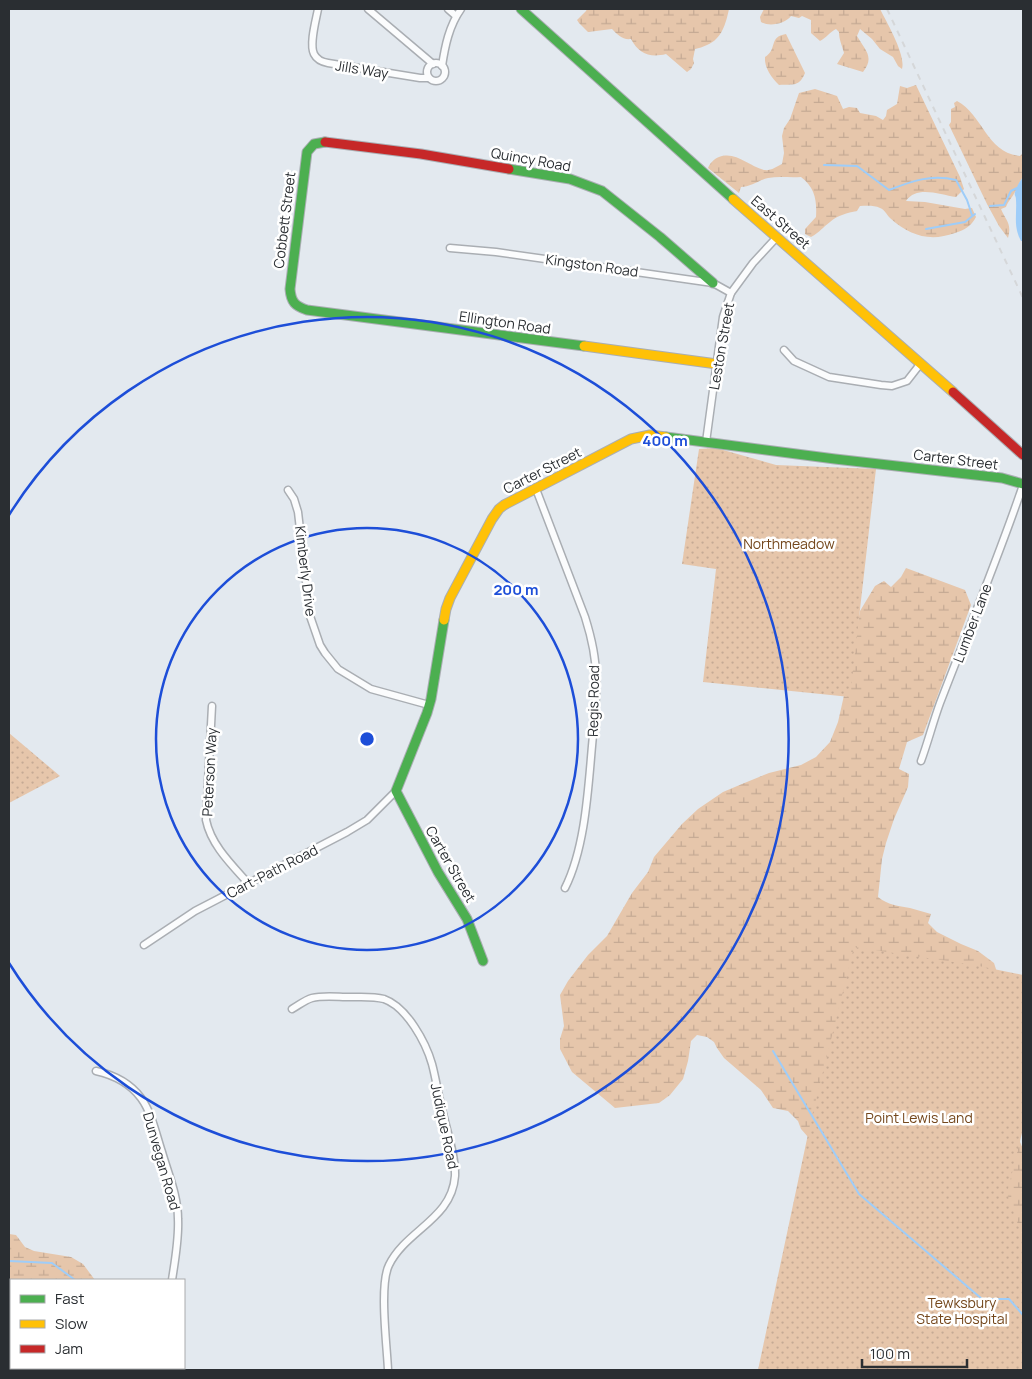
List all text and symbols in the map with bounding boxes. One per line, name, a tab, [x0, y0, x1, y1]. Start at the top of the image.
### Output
street label: Jills Way	[334, 55, 391, 83]
street label: Quincy Road	[490, 143, 572, 175]
street label: Cobbett Street	[269, 170, 299, 269]
street label: East Street	[747, 191, 815, 253]
street label: Kingston Road	[544, 249, 640, 281]
street label: Leston Street	[704, 300, 738, 391]
street label: Ellington Road	[458, 306, 552, 338]
text: 400 m	[642, 430, 688, 451]
street label: Carter Street	[500, 442, 585, 498]
street label: Carter Street	[912, 444, 1000, 474]
street label: Kimberly Drive	[291, 525, 321, 617]
park label: Northmeadow	[743, 534, 835, 553]
text: 200 m	[493, 579, 539, 600]
street label: Lumber Lane	[948, 581, 996, 665]
street label: Regis Road	[583, 665, 603, 737]
street label: Peterson Way	[197, 727, 221, 817]
centre of rings	[358, 730, 376, 748]
street label: Carter Street	[421, 822, 481, 906]
street label: Cart-Path Road	[223, 840, 321, 902]
street label: Judique Road	[427, 1081, 463, 1171]
park label: Point Lewis Land	[865, 1108, 973, 1127]
street label: Dunvegan Road	[139, 1110, 185, 1212]
legend	[10, 1279, 185, 1369]
text: Fast	[55, 1288, 84, 1309]
park label: Tewksbury State Hospital	[916, 1293, 1008, 1328]
text: Slow	[55, 1313, 88, 1334]
scale bar	[862, 1336, 967, 1368]
text: Jam	[55, 1338, 83, 1359]
text: 100 m	[870, 1343, 910, 1364]

